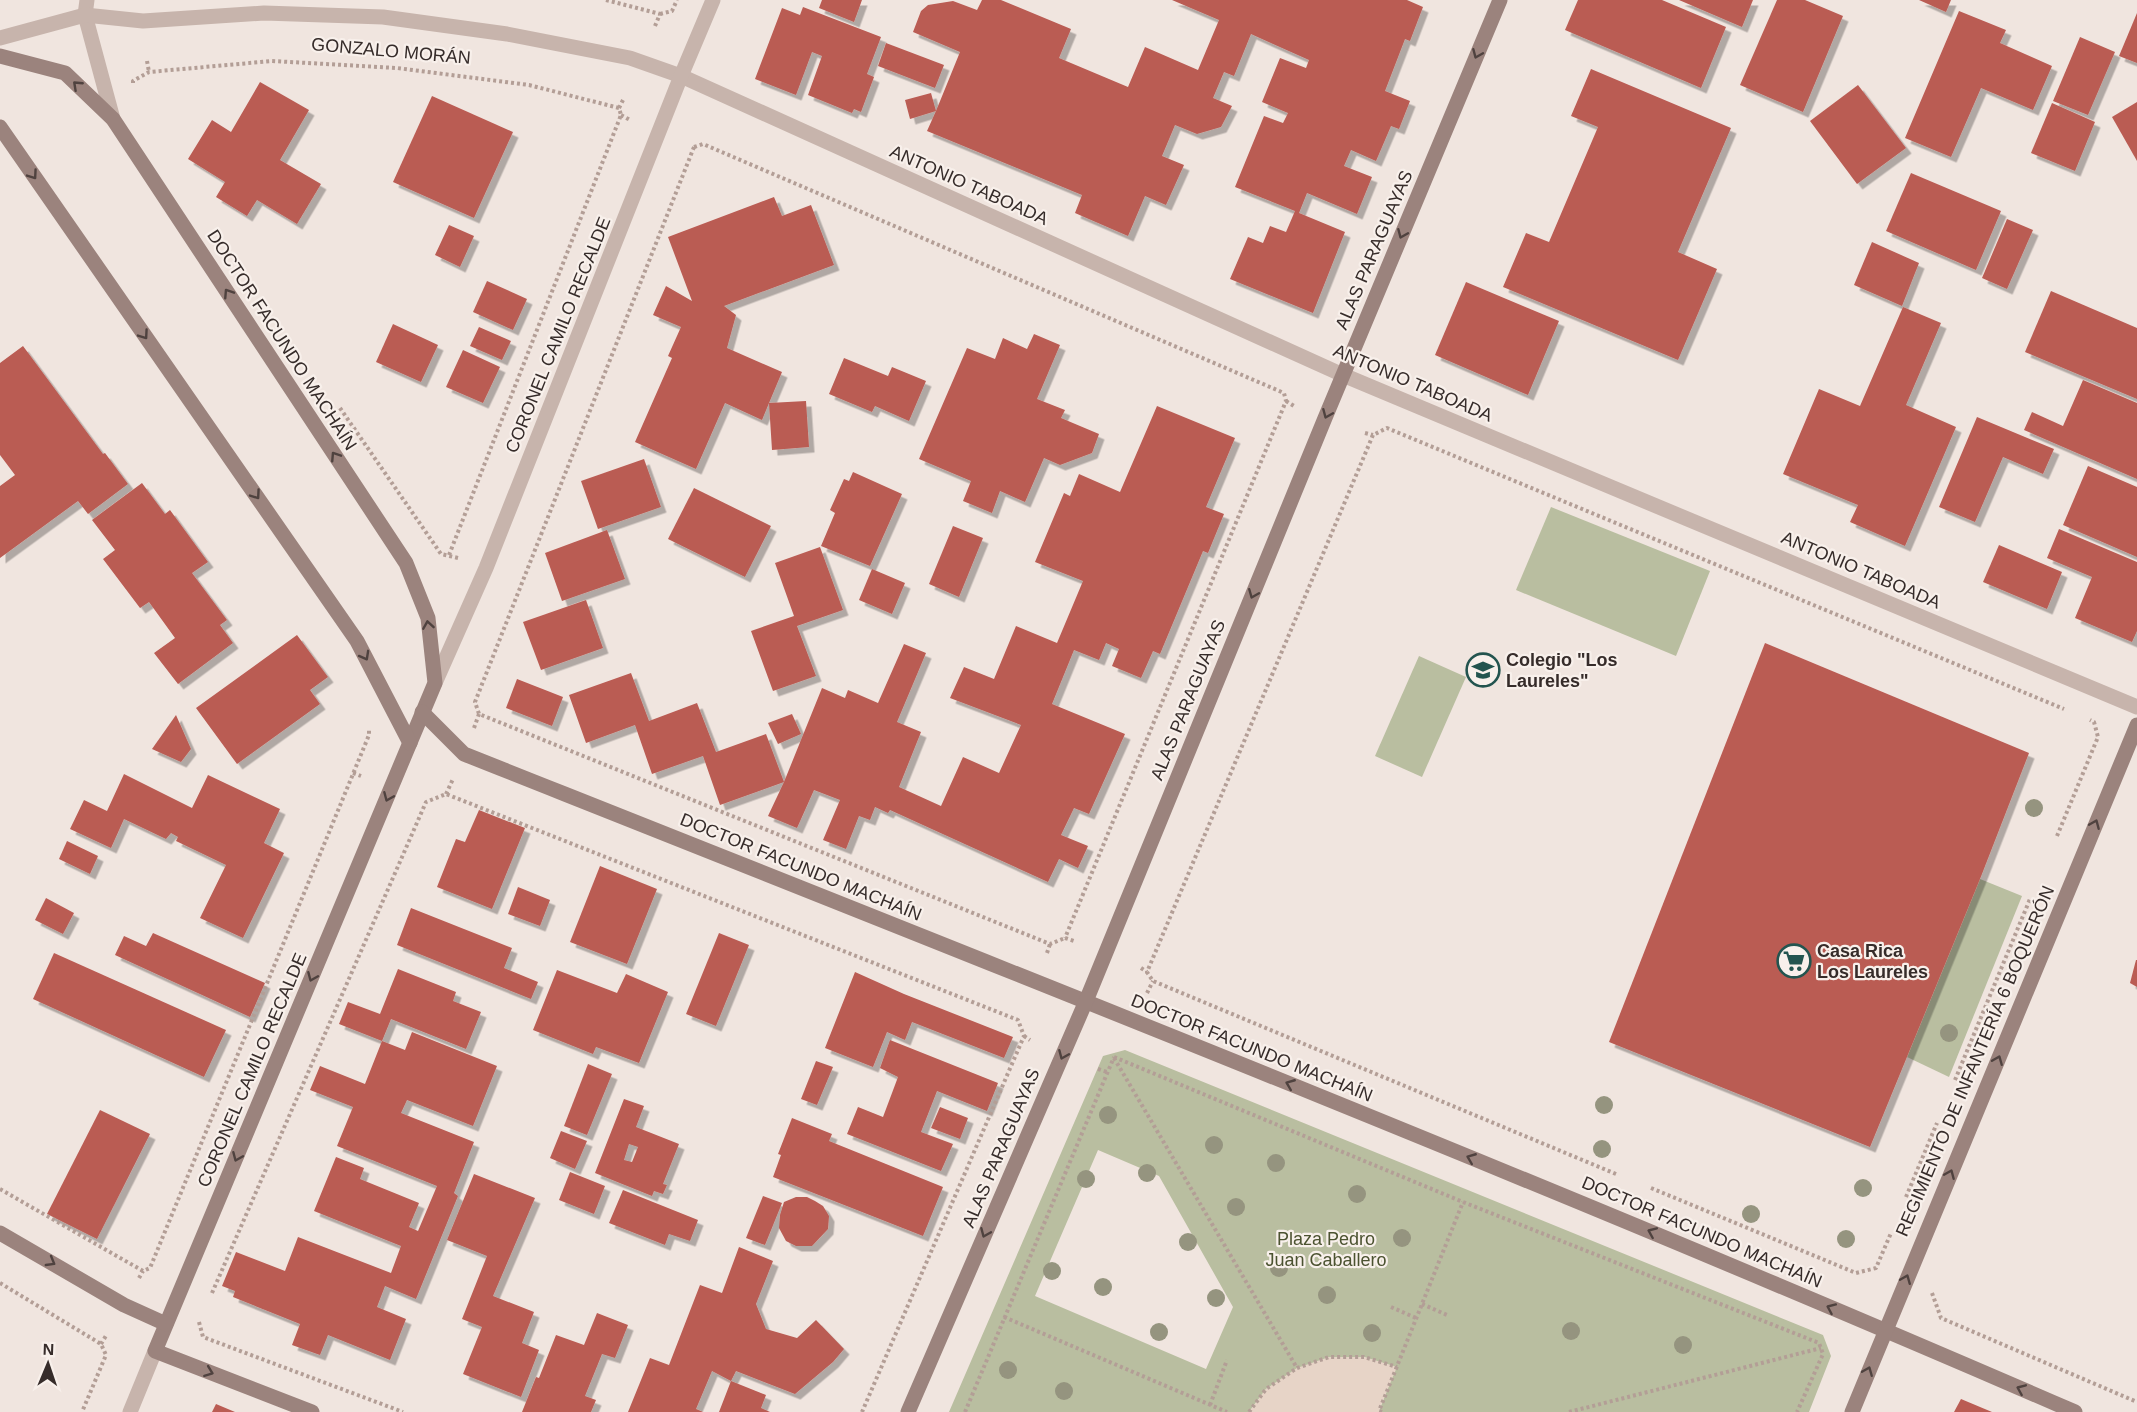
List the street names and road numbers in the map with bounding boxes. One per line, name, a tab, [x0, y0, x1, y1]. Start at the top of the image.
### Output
street label: GONZALO MORÁN	[310, 34, 472, 68]
street label: ANTONIO TABOADA	[887, 141, 1051, 229]
street label: ALAS PARAGUAYAS	[1331, 167, 1417, 333]
street label: CORONEL CAMILO RECALDE	[501, 214, 615, 456]
street label: DOCTOR FACUNDO MACHAÍN	[203, 226, 361, 454]
street label: ANTONIO TABOADA	[1330, 340, 1496, 426]
street label: ANTONIO TABOADA	[1778, 527, 1944, 613]
street label: ALAS PARAGUAYAS	[1147, 617, 1229, 783]
street label: DOCTOR FACUNDO MACHAÍN	[677, 809, 925, 925]
street label: REGIMIENTO DE INFANTERÍA 6 BOQUERÓN	[1891, 882, 2058, 1239]
street label: CORONEL CAMILO RECALDE	[193, 950, 311, 1190]
street label: DOCTOR FACUNDO MACHAÍN	[1128, 990, 1376, 1106]
street label: ALAS PARAGUAYAS	[958, 1065, 1044, 1231]
street label: DOCTOR FACUNDO MACHAÍN	[1579, 1172, 1825, 1292]

